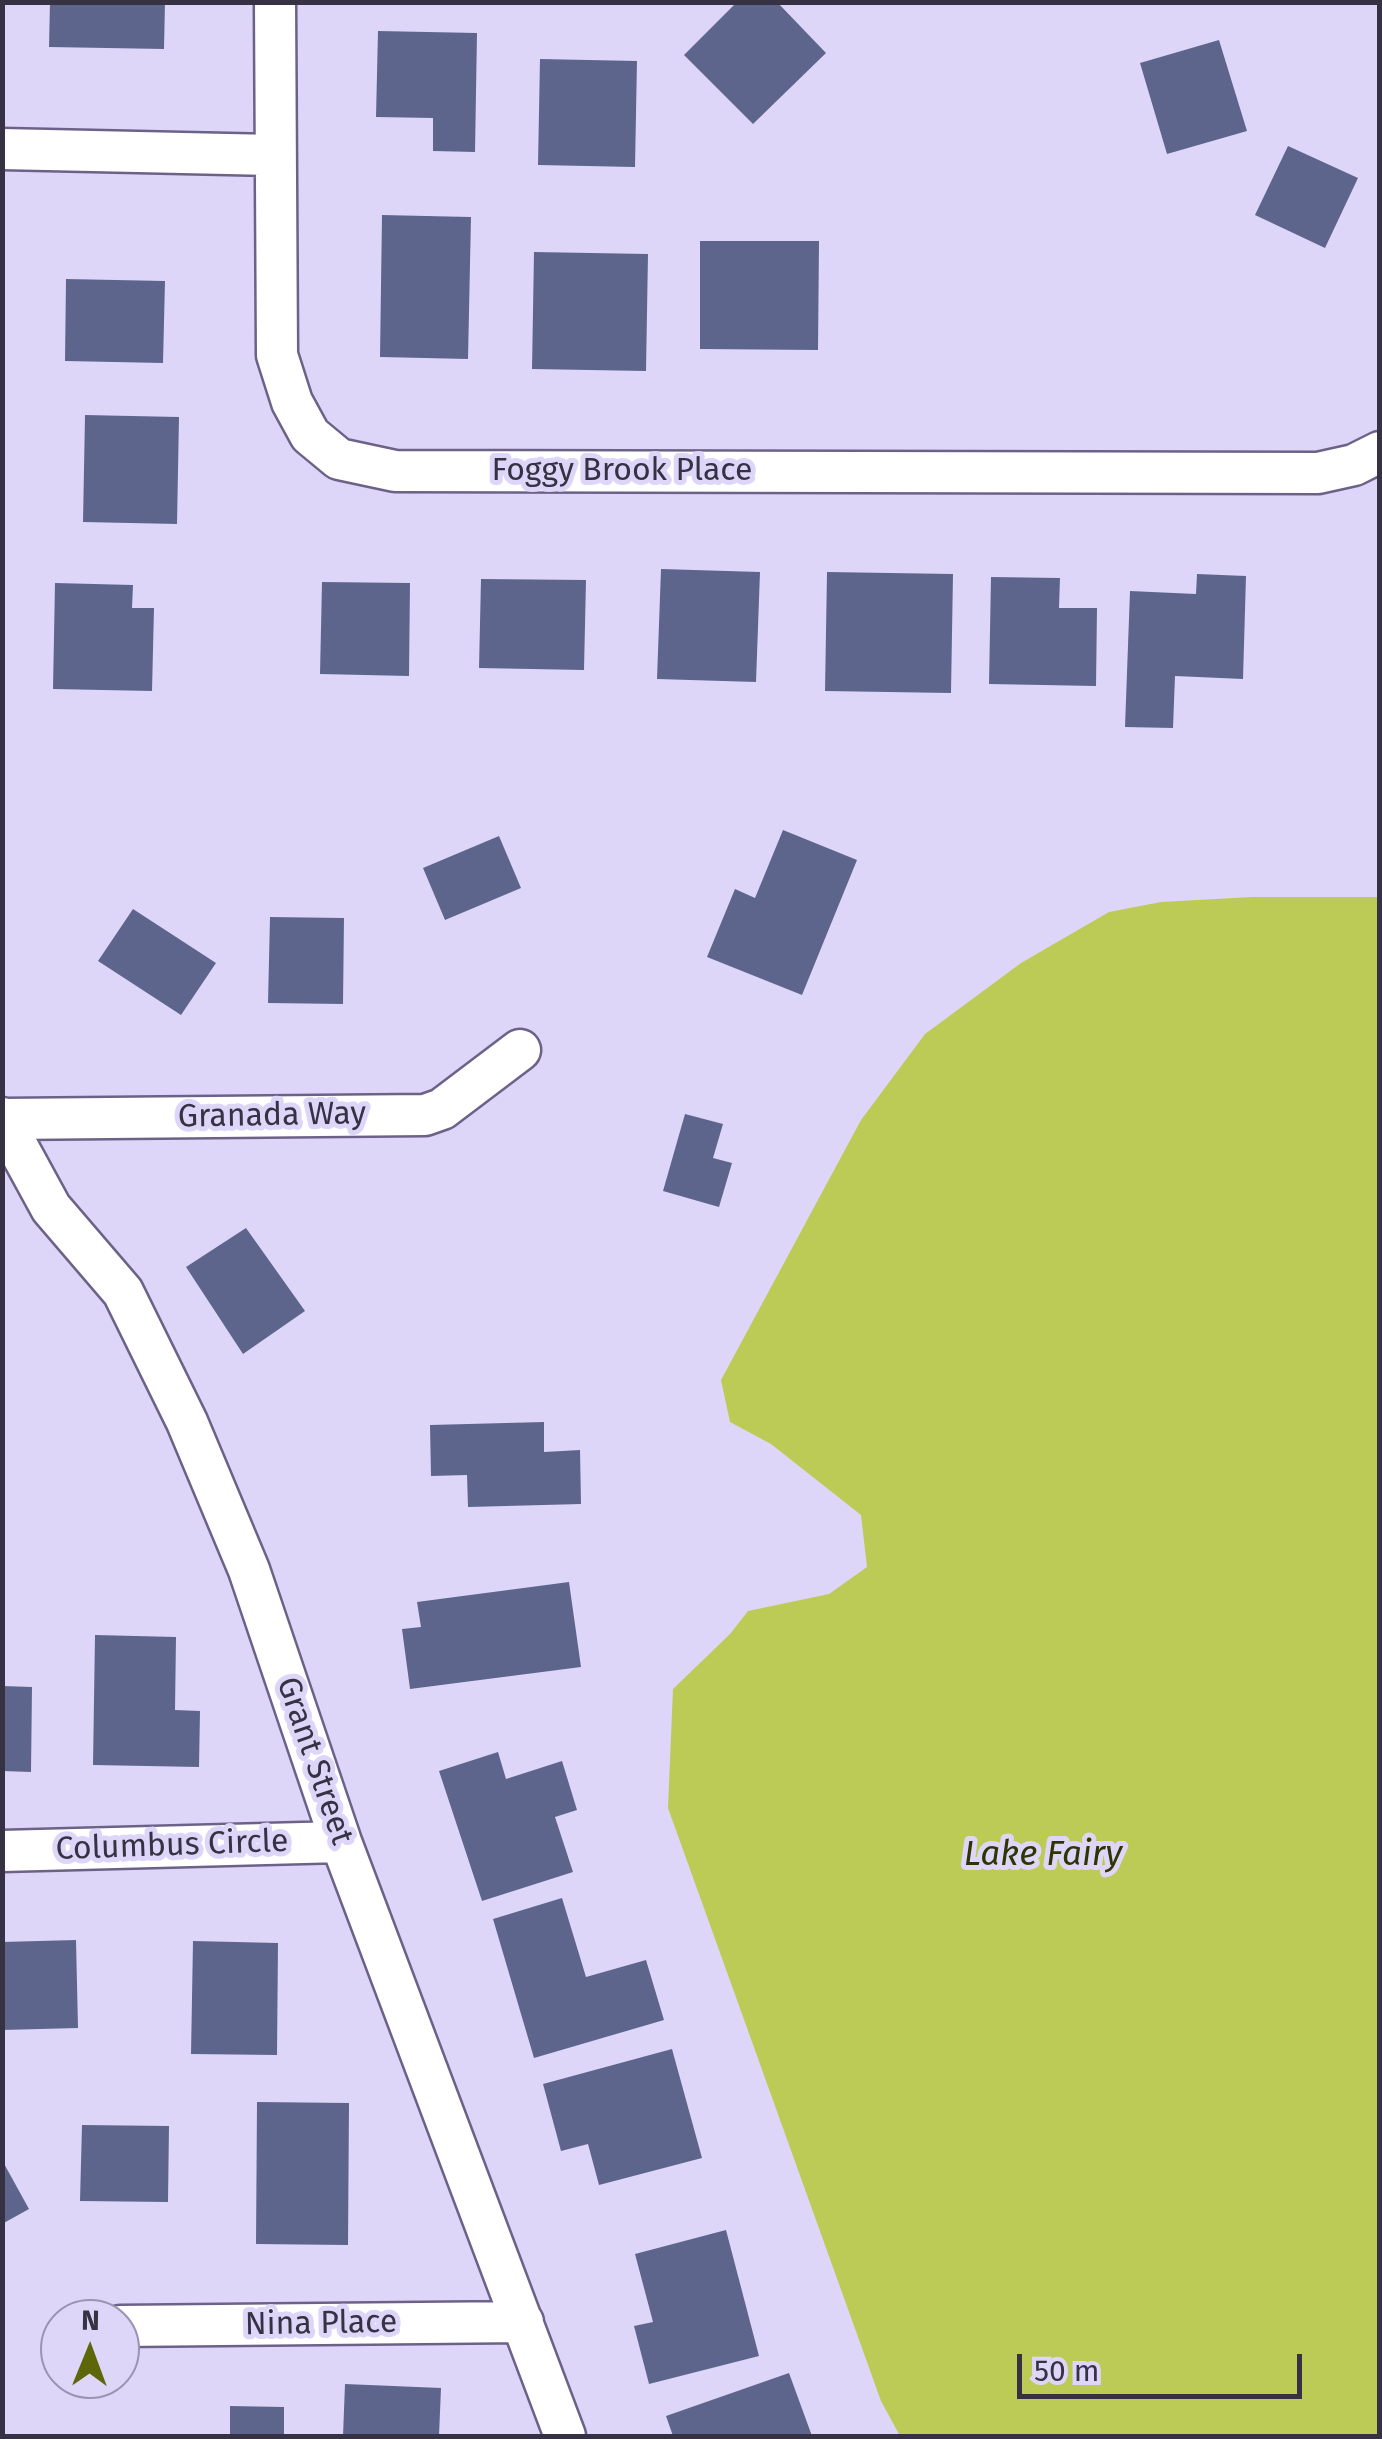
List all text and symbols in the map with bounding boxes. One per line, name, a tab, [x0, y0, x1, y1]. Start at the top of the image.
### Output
street label: Foggy Brook Place	[492, 452, 752, 490]
street label: Granada Way	[178, 1095, 366, 1137]
street label: Grant Street	[267, 1672, 361, 1850]
street label: Columbus Circle	[55, 1823, 289, 1869]
water label: Lake Fairy	[964, 1834, 1122, 1876]
north arrow	[40, 2299, 140, 2399]
street label: Nina Place	[244, 2303, 398, 2345]
text: N	[81, 2304, 100, 2337]
scale bar	[1022, 2334, 1307, 2396]
text: 50 m	[1034, 2353, 1099, 2389]

